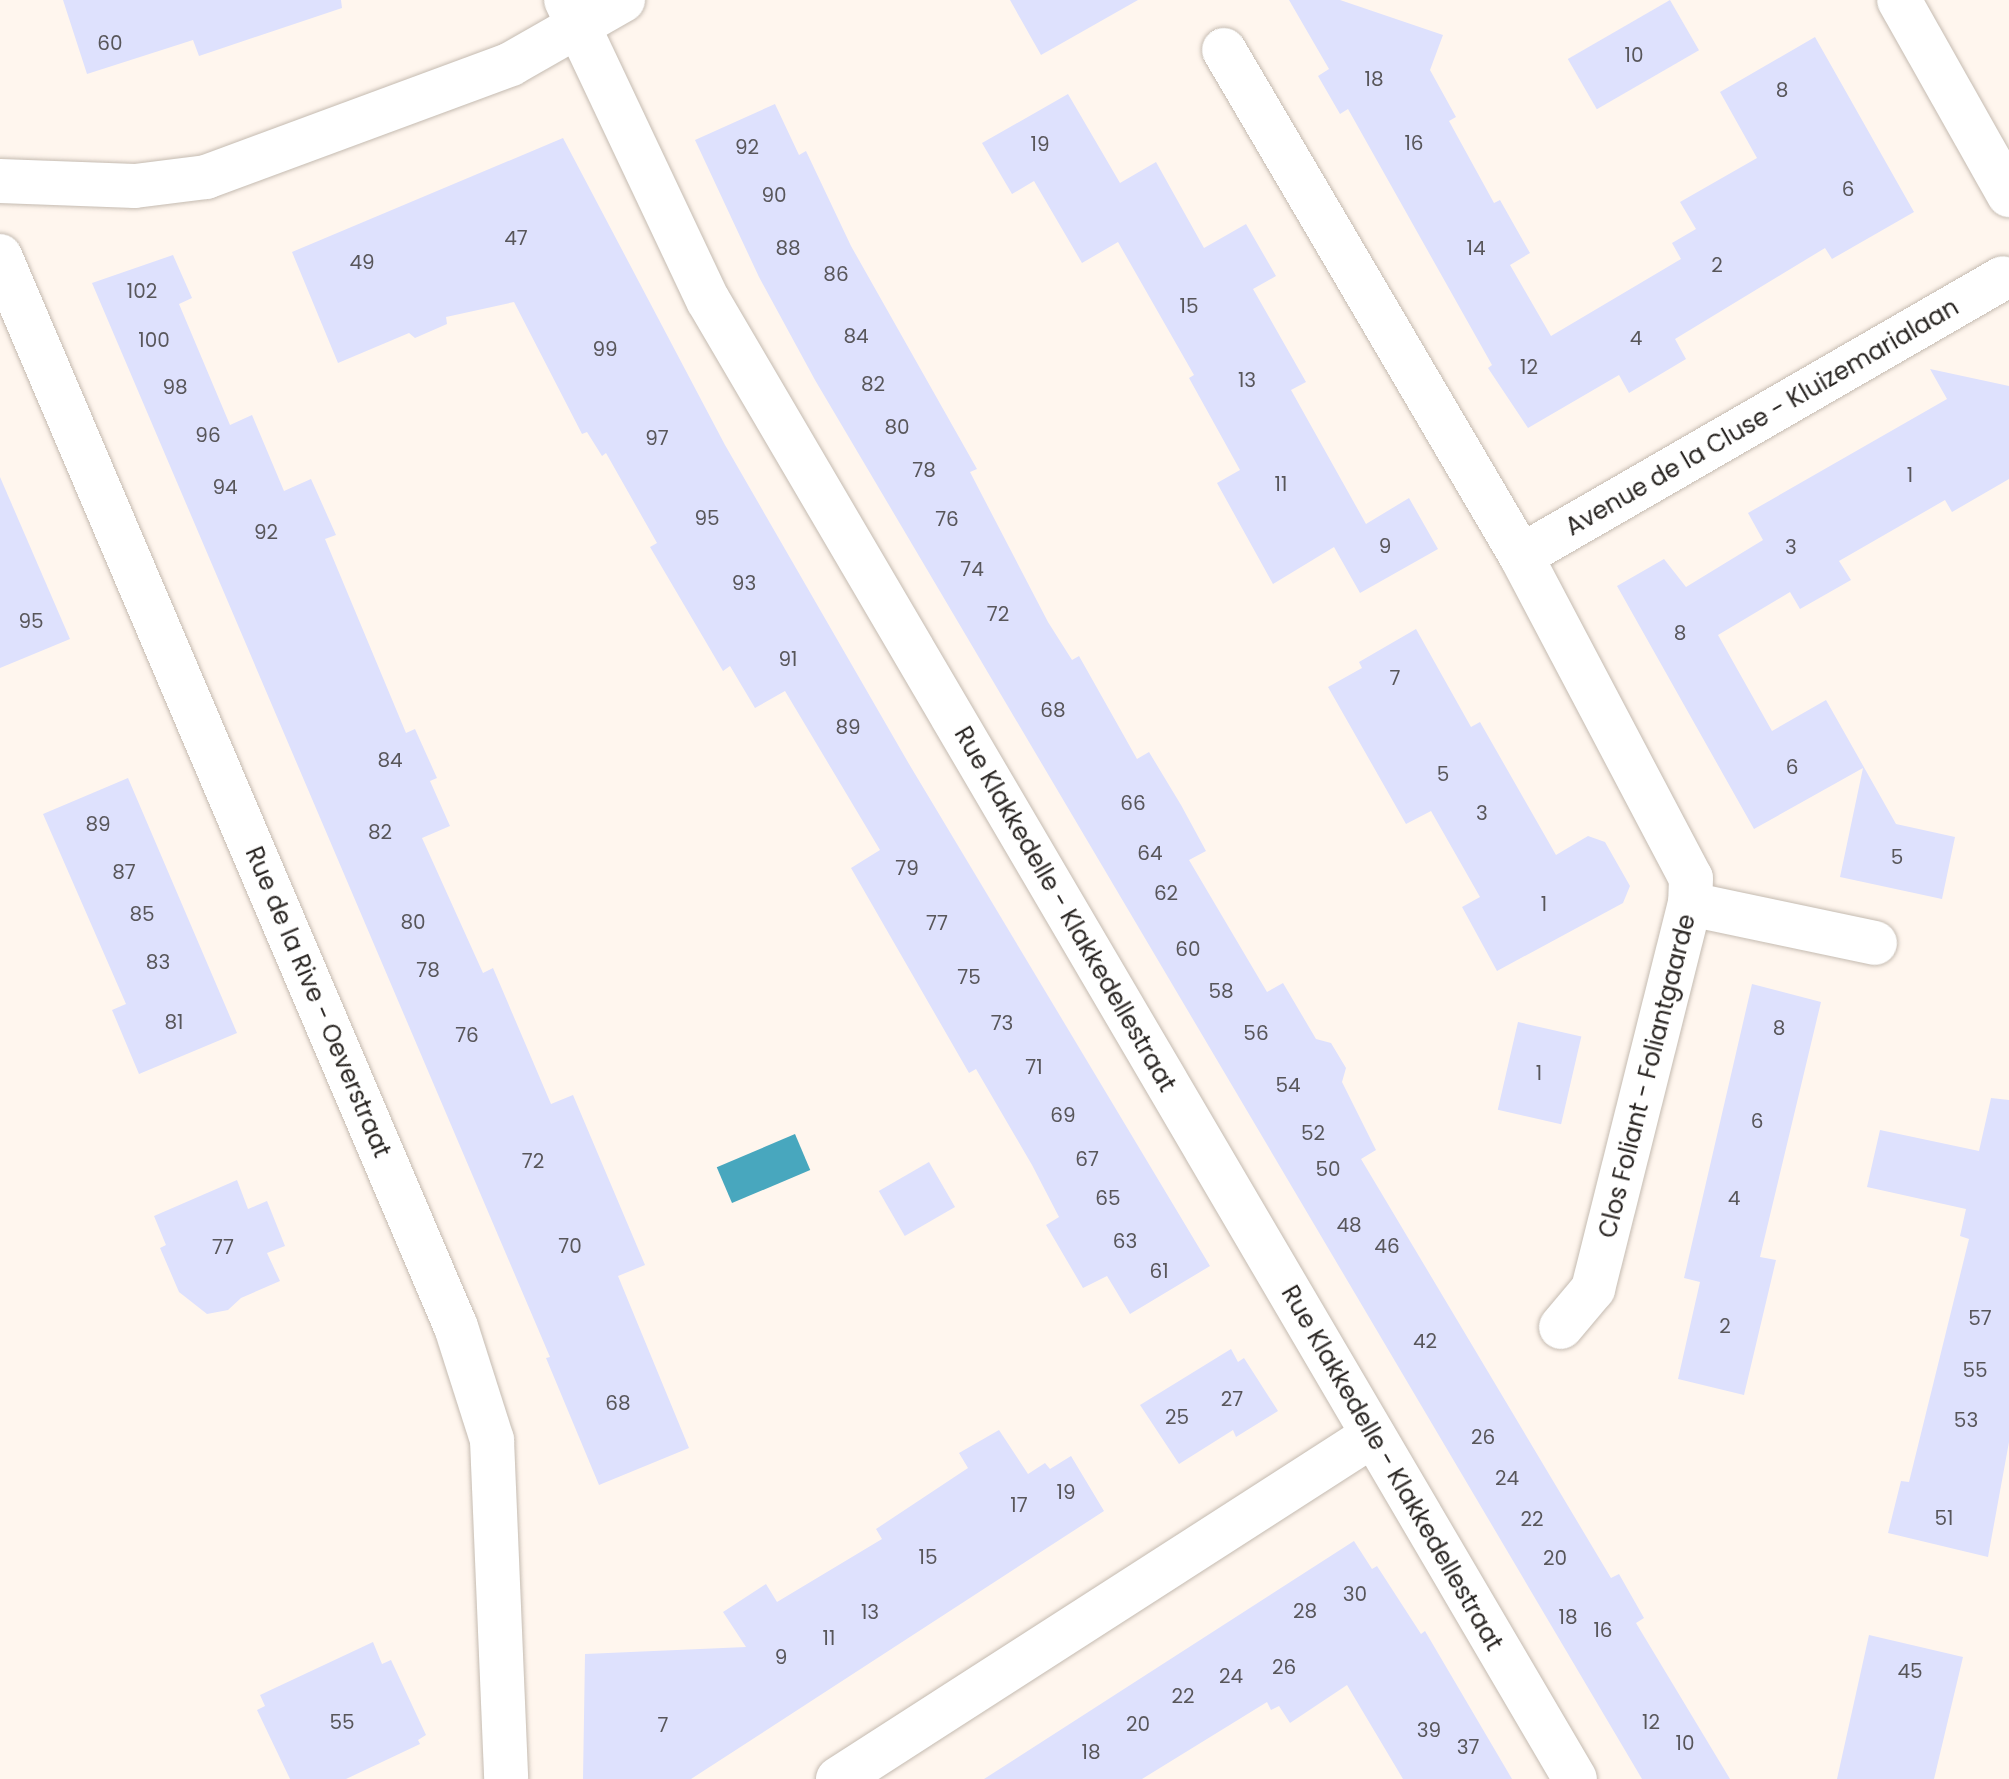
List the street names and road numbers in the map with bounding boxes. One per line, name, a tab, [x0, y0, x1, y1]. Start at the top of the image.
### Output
street label: Avenue de la Cluse - Kluizemarialaan	[1560, 292, 1964, 542]
street label: Rue Klakkedelle - Klakkedellestraat	[948, 721, 1182, 1097]
street label: Rue de la Rive - Oeverstraat	[239, 842, 397, 1162]
street label: Clos Foliant - Foliantgaarde	[1593, 911, 1701, 1241]
street label: Rue Klakkedelle - Klakkedellestraat	[1275, 1280, 1509, 1656]

